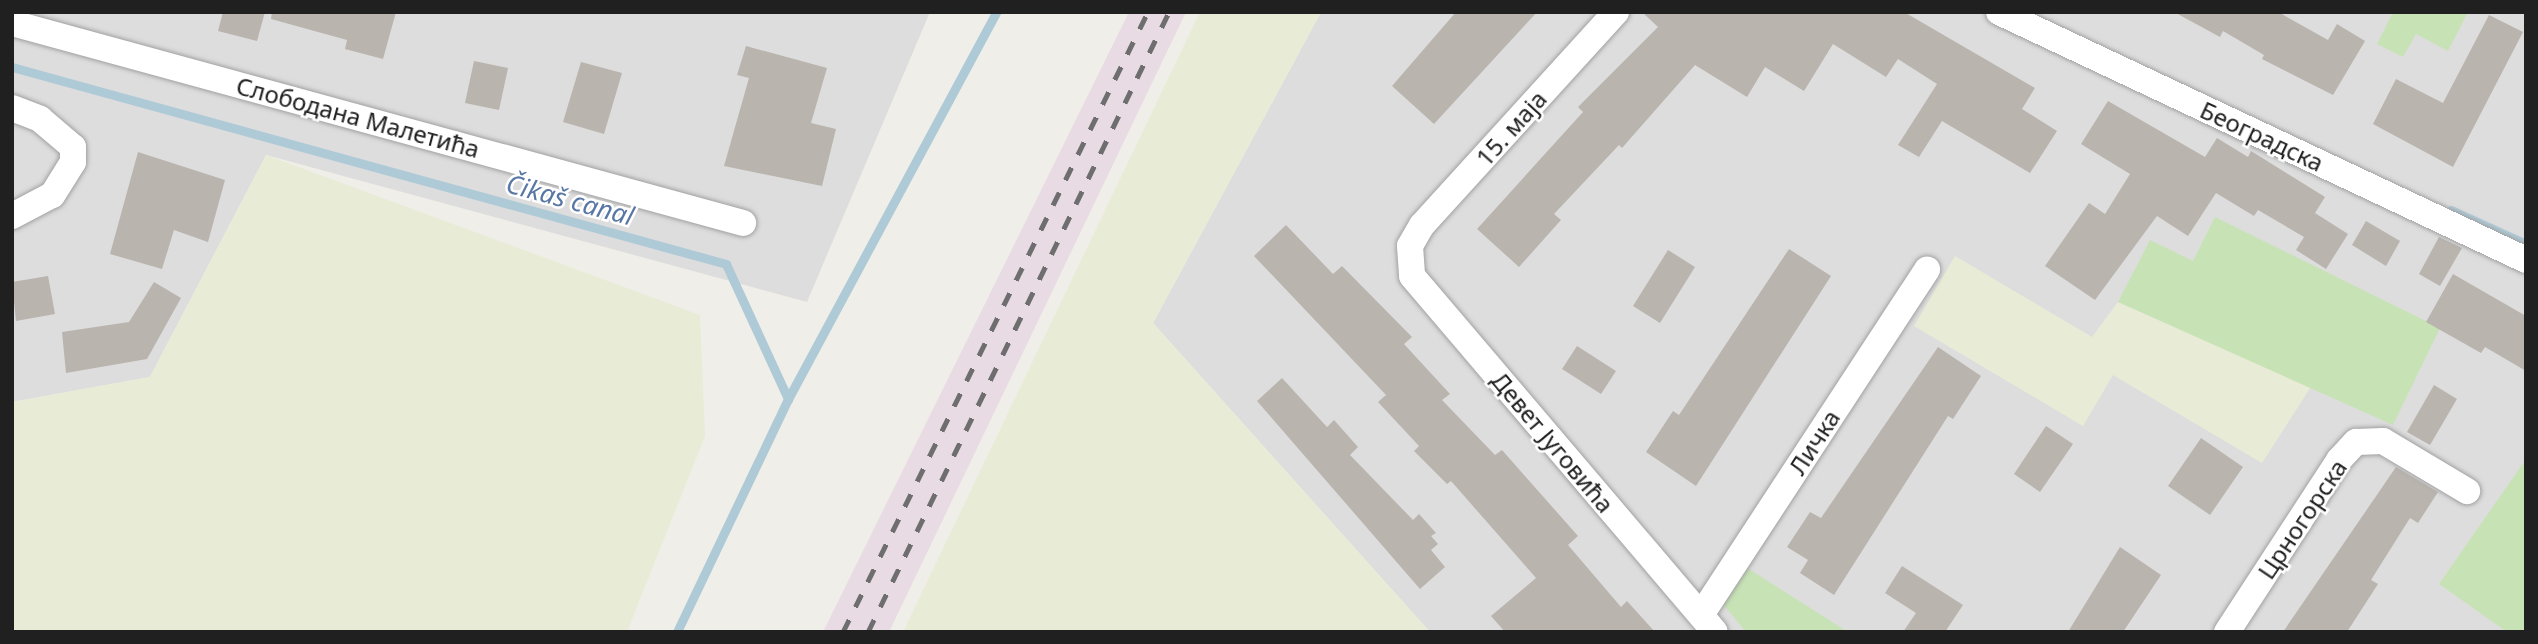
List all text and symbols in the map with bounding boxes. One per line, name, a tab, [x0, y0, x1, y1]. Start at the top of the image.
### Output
street label: Слободана Малетића	[233, 71, 483, 163]
street label: 15. маја	[1470, 84, 1552, 172]
street label: Београдска	[2196, 95, 2328, 177]
water label: Čikaš canal	[503, 168, 637, 232]
street label: Девет Југовића	[1486, 366, 1620, 518]
street label: Личка	[1782, 404, 1846, 480]
street label: Црногорска	[2252, 454, 2352, 584]

